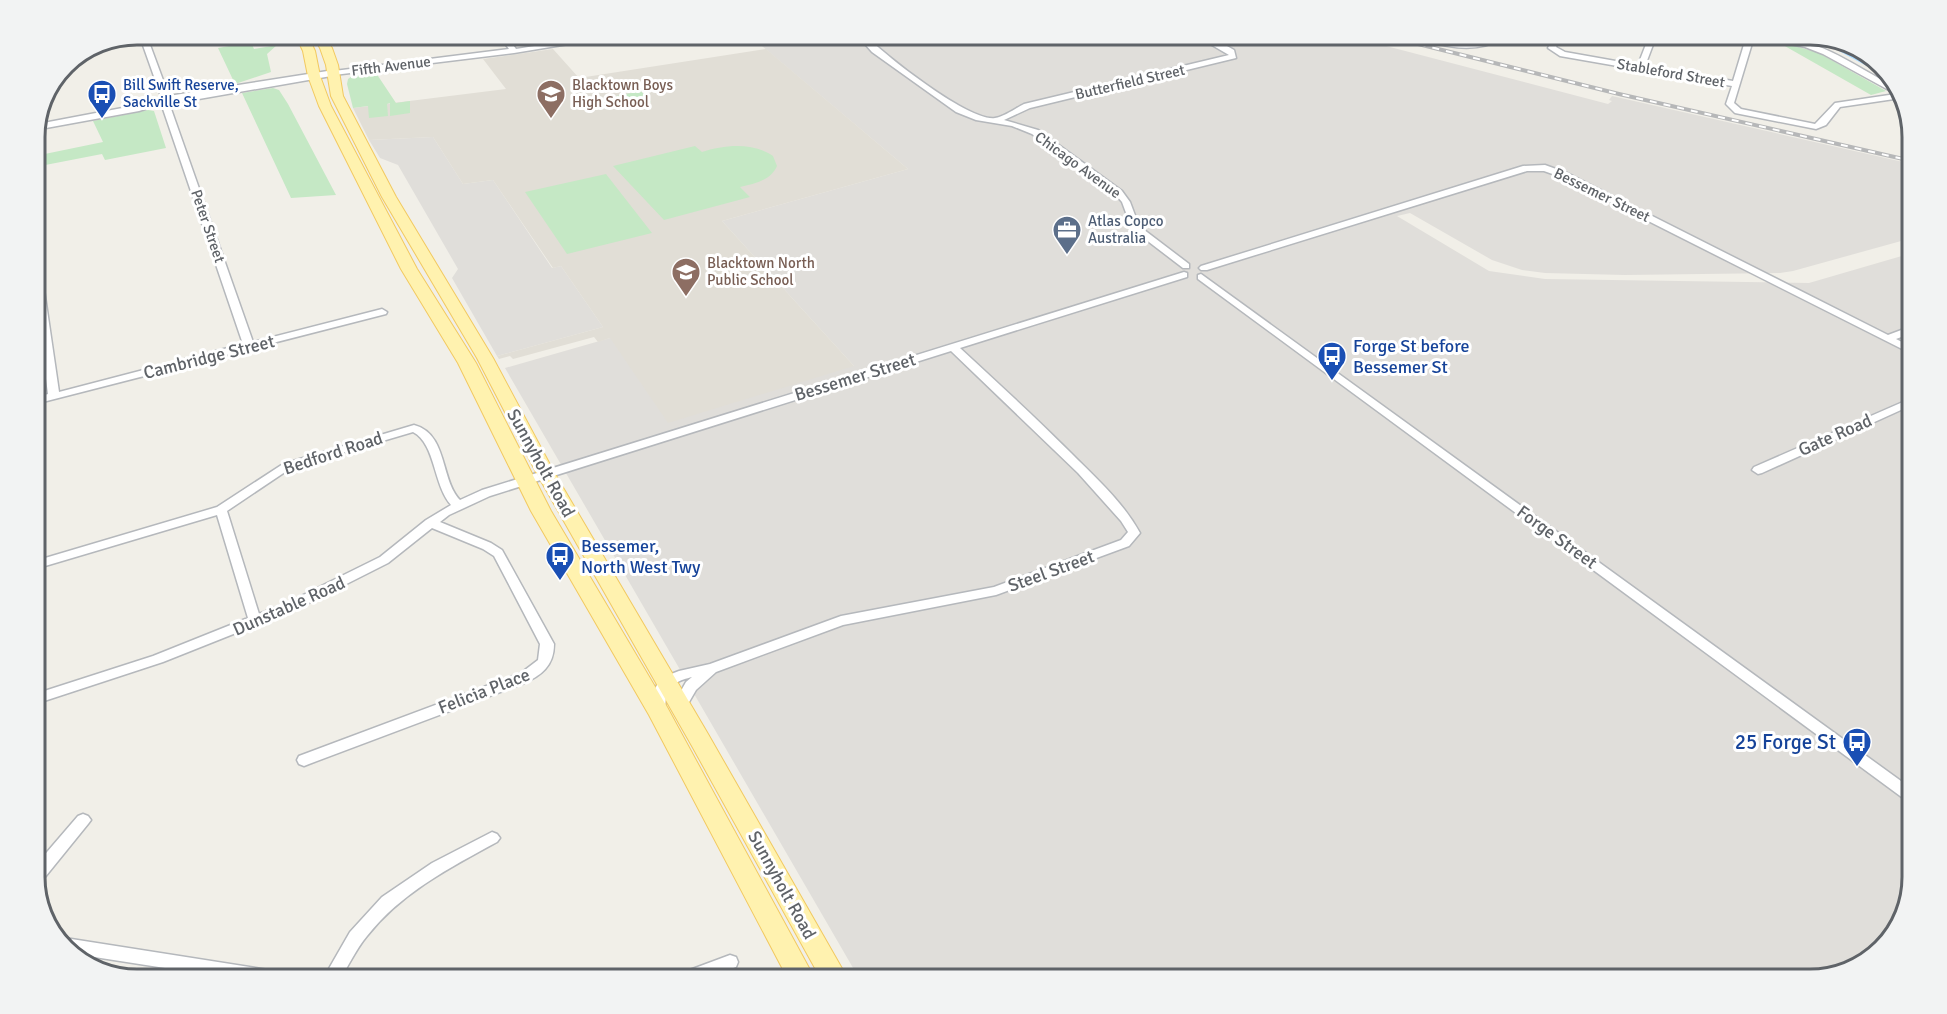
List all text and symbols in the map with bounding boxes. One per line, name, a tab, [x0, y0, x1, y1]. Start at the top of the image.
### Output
street label: Fifth Avenue	[350, 52, 432, 80]
street label: Stableford Street	[1616, 55, 1726, 91]
street label: Butterfield Street	[1073, 61, 1187, 103]
place label: Bill Swift Reserve, Sackville St	[123, 76, 239, 111]
place label: Blacktown Boys High School	[572, 76, 673, 111]
bus stop icon: Bill Swift Reserve, Sackville St	[86, 78, 118, 120]
school or university icon: Blacktown Boys High School	[535, 78, 567, 120]
street label: Chicago Avenue	[1032, 128, 1124, 202]
street label: Bessemer Street	[1551, 164, 1653, 226]
street label: Peter Street	[187, 187, 229, 265]
place label: Atlas Copco Australia	[1088, 212, 1164, 247]
office icon: Atlas Copco Australia	[1051, 214, 1083, 256]
place label: Blacktown North Public School	[707, 254, 815, 289]
school or university icon: Blacktown North Public School	[670, 256, 702, 298]
street label: Cambridge Street	[141, 330, 277, 384]
place label: Forge St before Bessemer St	[1353, 335, 1469, 378]
bus stop icon: Forge St before Bessemer St	[1316, 340, 1348, 382]
street label: Bessemer Street	[792, 348, 918, 406]
street label: Sunnyholt Road	[502, 405, 580, 521]
street label: Gate Road	[1795, 409, 1875, 461]
street label: Bedford Road	[281, 427, 385, 479]
street label: Forge Street	[1512, 500, 1602, 574]
place label: Bessemer, North West Twy	[581, 535, 701, 578]
bus stop icon: Bessemer, North West Twy	[544, 540, 576, 582]
street label: Steel Street	[1005, 545, 1097, 597]
street label: Dunstable Road	[229, 571, 349, 641]
street label: Felicia Place	[435, 663, 533, 719]
bus stop icon: 25 Forge St	[1841, 726, 1873, 768]
place label: 25 Forge St	[1735, 729, 1836, 755]
street label: Sunnyholt Road	[743, 827, 821, 943]

